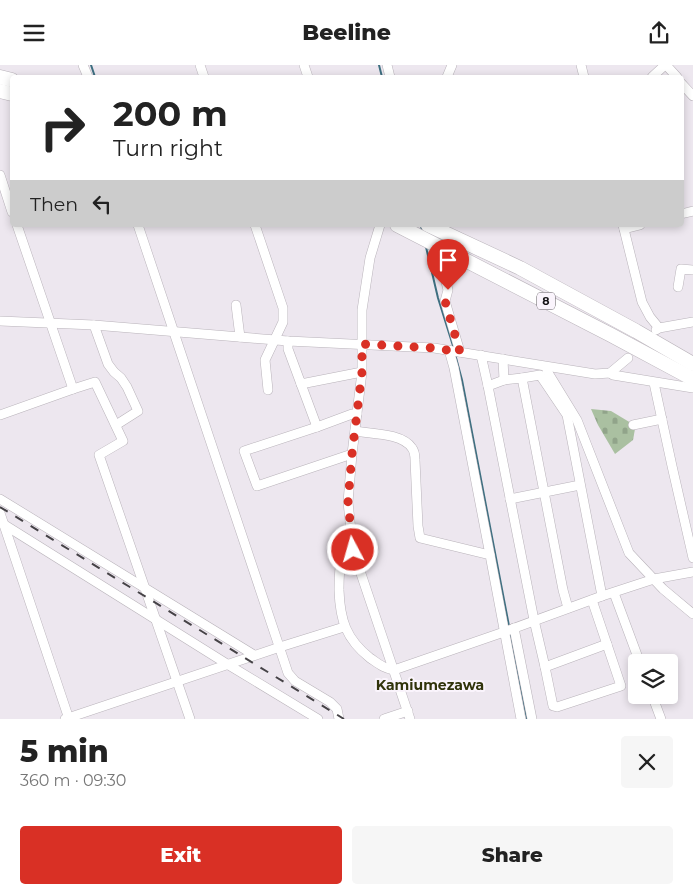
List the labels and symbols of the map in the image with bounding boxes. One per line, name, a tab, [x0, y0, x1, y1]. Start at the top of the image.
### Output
pin	[427, 239, 469, 290]
road number: 8	[537, 293, 555, 310]
position arrow	[326, 523, 378, 575]
district label: Kamiumezawa	[376, 676, 484, 694]

